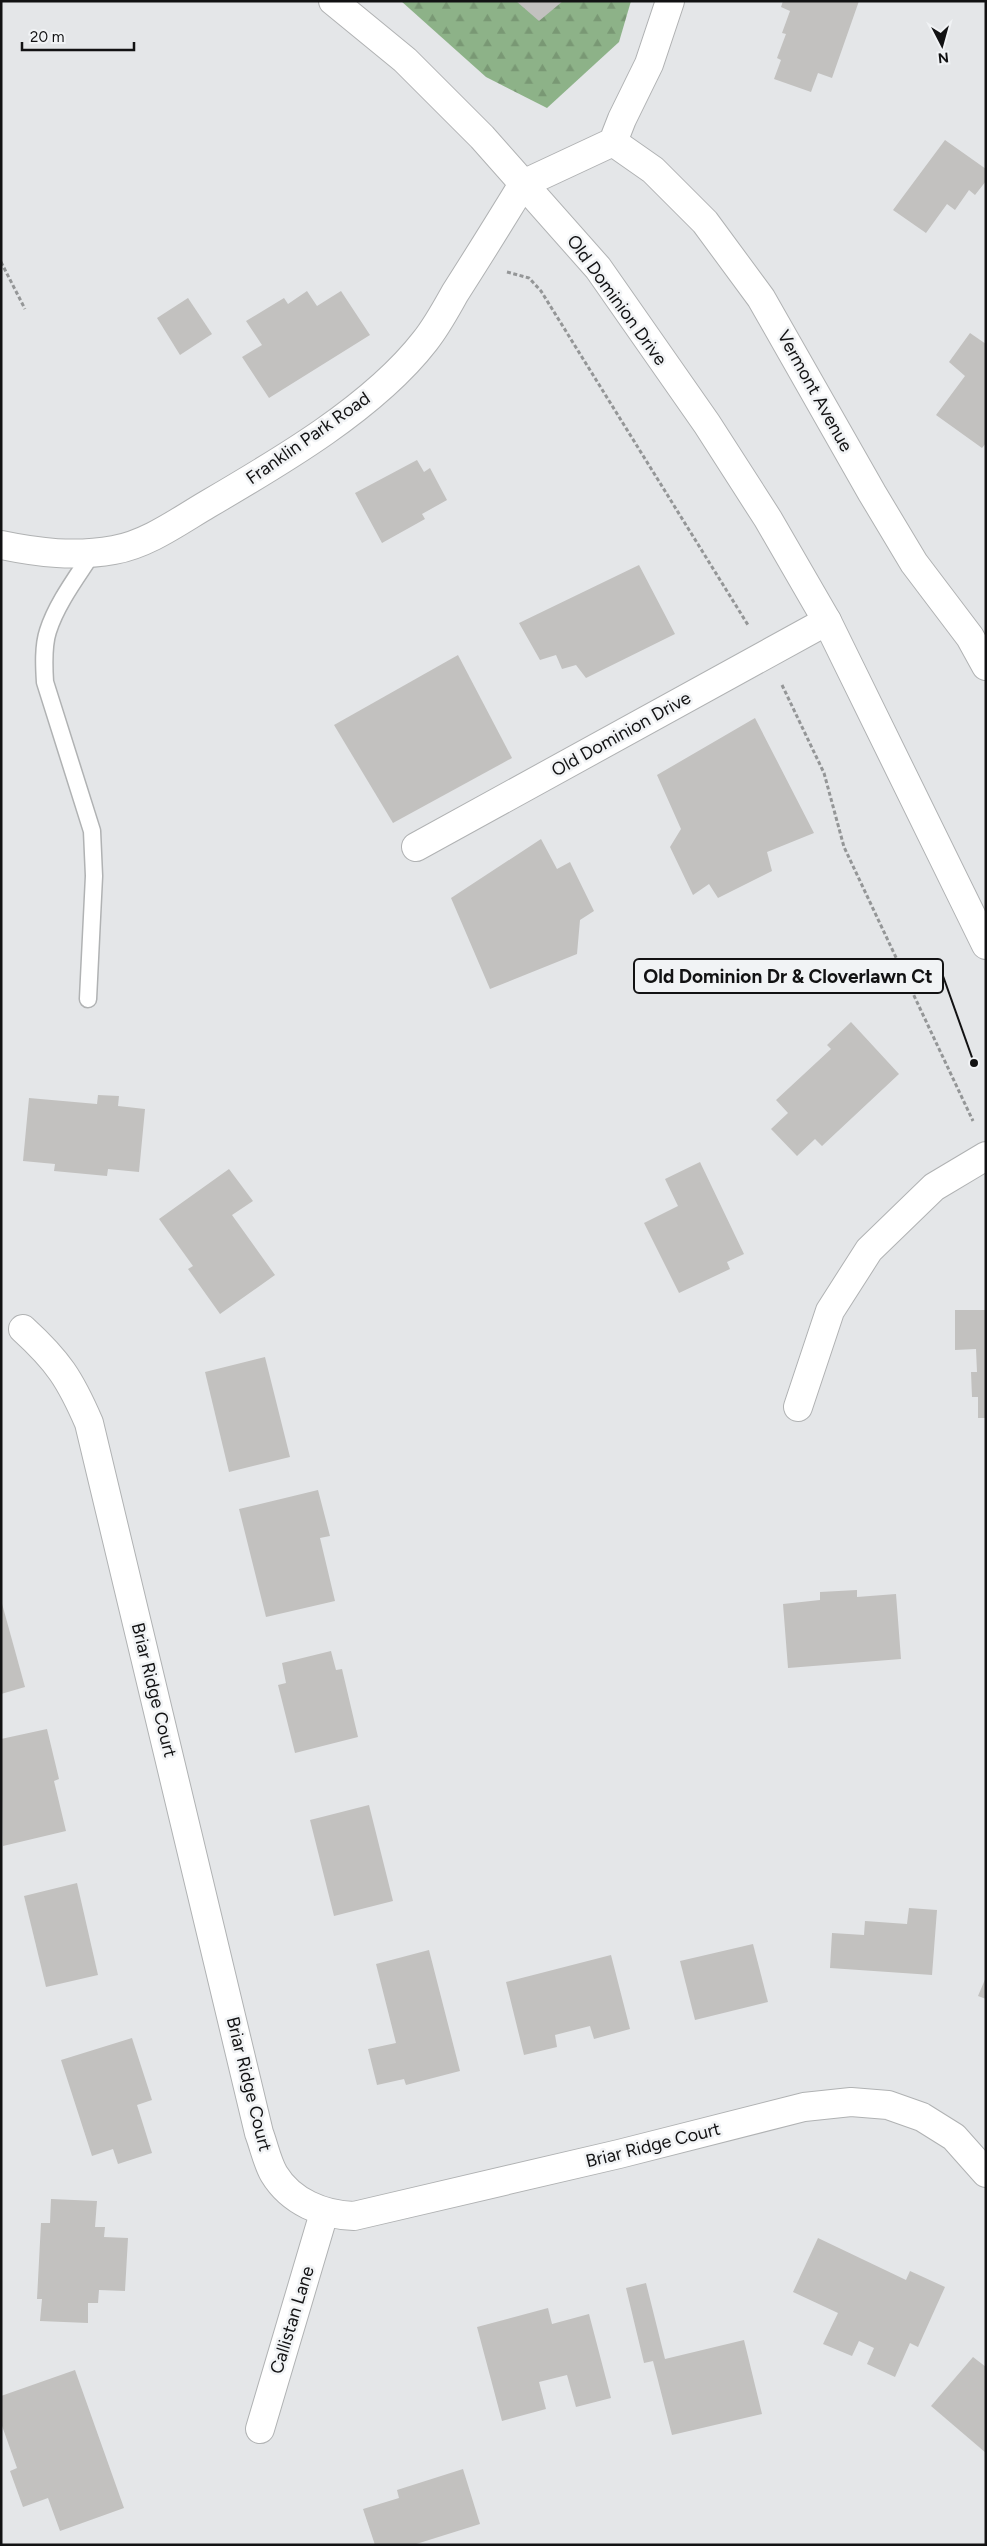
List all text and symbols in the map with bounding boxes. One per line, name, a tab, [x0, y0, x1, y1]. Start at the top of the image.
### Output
scale bar	[22, 20, 135, 52]
north arrow	[917, 20, 967, 70]
text: 20 m	[30, 28, 64, 46]
text: N	[937, 48, 950, 66]
street label: Old Dominion Drive	[562, 230, 672, 370]
street label: Vermont Avenue	[773, 326, 858, 456]
street label: Franklin Park Road	[242, 387, 374, 489]
street label: Old Dominion Drive	[547, 686, 695, 781]
callout: Old Dominion Dr & Cloverlawn Ct	[634, 959, 943, 993]
text: Old Dominion Dr & Cloverlawn Ct	[643, 965, 933, 988]
street label: Briar Ridge Court	[127, 1620, 181, 1760]
street label: Briar Ridge Court	[222, 2014, 276, 2154]
street label: Briar Ridge Court	[583, 2118, 723, 2172]
street label: Callistan Lane	[265, 2263, 319, 2377]

